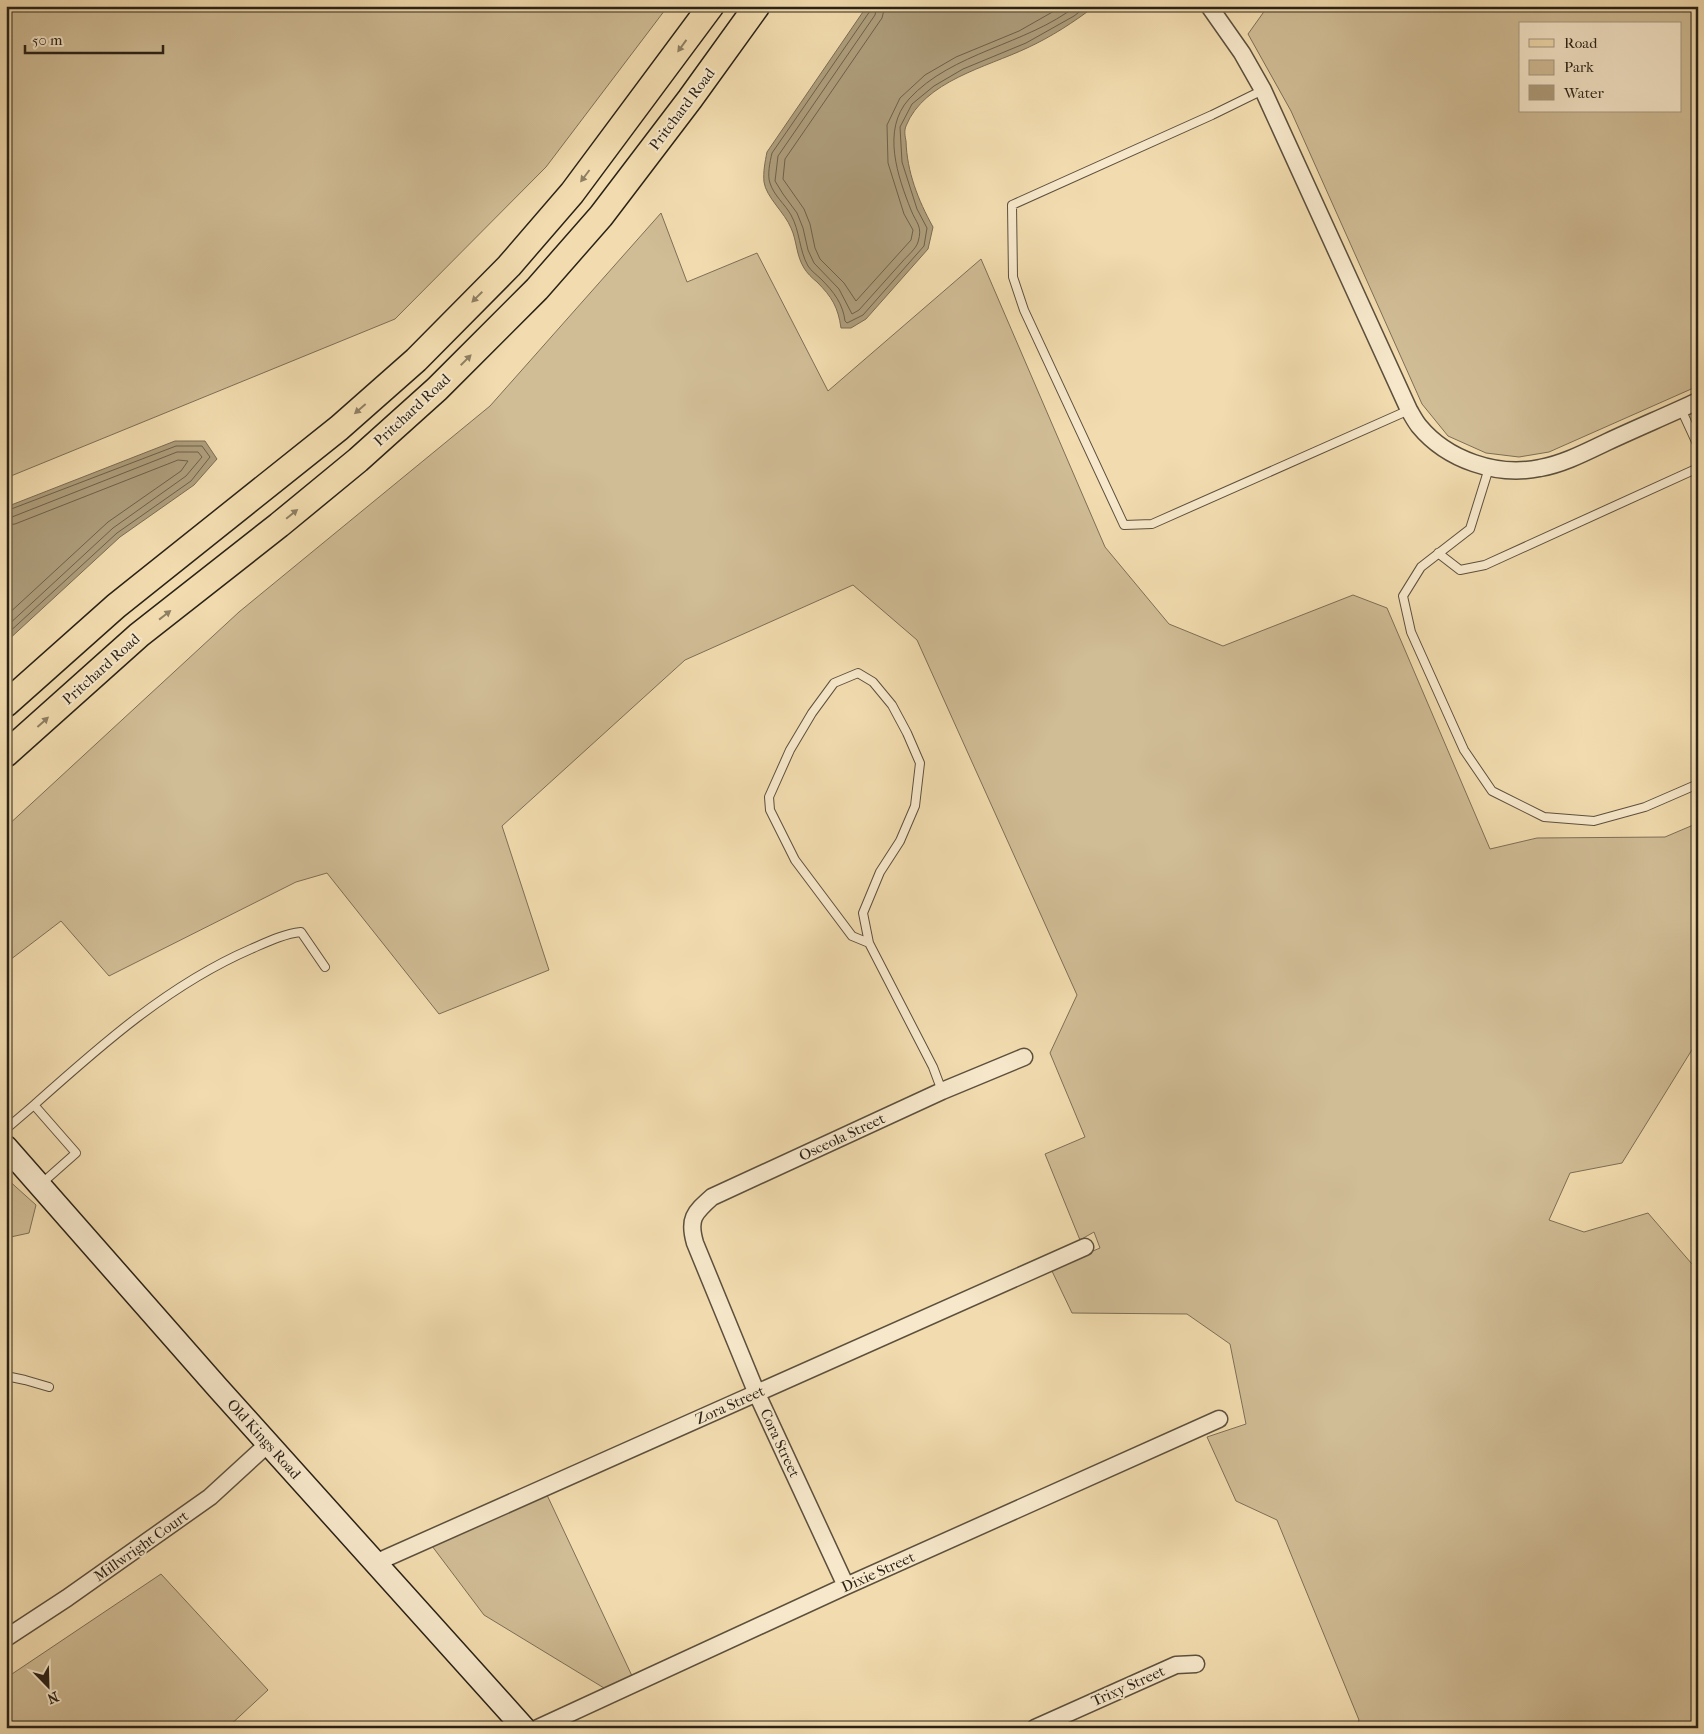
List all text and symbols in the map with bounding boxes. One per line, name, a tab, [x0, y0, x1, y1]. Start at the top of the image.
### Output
scale bar	[25, 22, 162, 54]
legend	[1519, 22, 1682, 112]
text: 50 m	[32, 31, 63, 49]
text: Road	[1564, 34, 1598, 52]
one-way arrow	[677, 39, 688, 52]
text: Park	[1564, 58, 1594, 76]
street label: Pritchard Road	[645, 64, 719, 154]
text: Water	[1563, 84, 1604, 102]
one-way arrow	[579, 169, 590, 182]
one-way arrow	[472, 291, 484, 303]
one-way arrow	[460, 354, 472, 366]
street label: Pritchard Road	[370, 369, 455, 450]
one-way arrow	[353, 404, 366, 415]
one-way arrow	[286, 509, 299, 520]
one-way arrow	[158, 610, 172, 620]
street label: Pritchard Road	[59, 629, 144, 708]
one-way arrow	[36, 716, 48, 728]
street label: Osceola Street	[796, 1109, 888, 1165]
street label: Zora Street	[693, 1382, 768, 1428]
street label: Old Kings Road	[223, 1395, 305, 1483]
street label: Cora Street	[756, 1406, 804, 1481]
street label: Millwright Court	[90, 1506, 192, 1585]
street label: Dixie Street	[839, 1548, 918, 1596]
north arrow	[22, 1662, 72, 1712]
street label: Trixy Street	[1088, 1662, 1168, 1710]
text: N	[44, 1688, 61, 1708]

